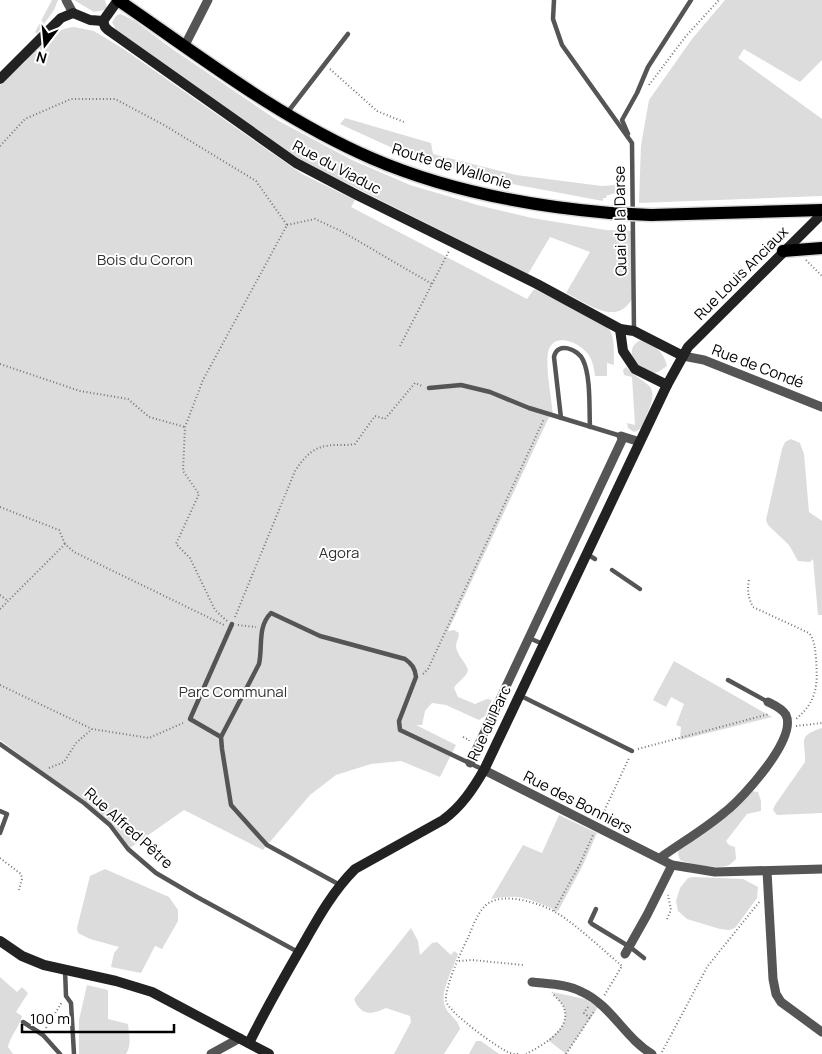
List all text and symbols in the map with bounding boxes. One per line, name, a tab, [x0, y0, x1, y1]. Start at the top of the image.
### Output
north arrow	[20, 20, 70, 70]
text: N	[34, 47, 49, 68]
street label: Rue du Viaduc	[289, 135, 385, 199]
street label: Route de Wallonie	[390, 138, 515, 194]
street label: Quai de la Darse	[609, 165, 631, 276]
street label: Rue Louis Anciaux	[689, 221, 793, 325]
park label: Bois du Coron	[97, 249, 193, 270]
street label: Rue de Condé	[709, 339, 807, 393]
park label: Agora	[319, 542, 359, 563]
park label: Parc Communal	[179, 681, 287, 702]
street label: Rue du Parc	[462, 682, 516, 764]
street label: Rue des Bonniers	[520, 765, 636, 839]
street label: Rue Alfred Pêtre	[80, 783, 178, 874]
scale bar	[22, 1002, 175, 1034]
text: 100 m	[30, 1008, 70, 1029]

